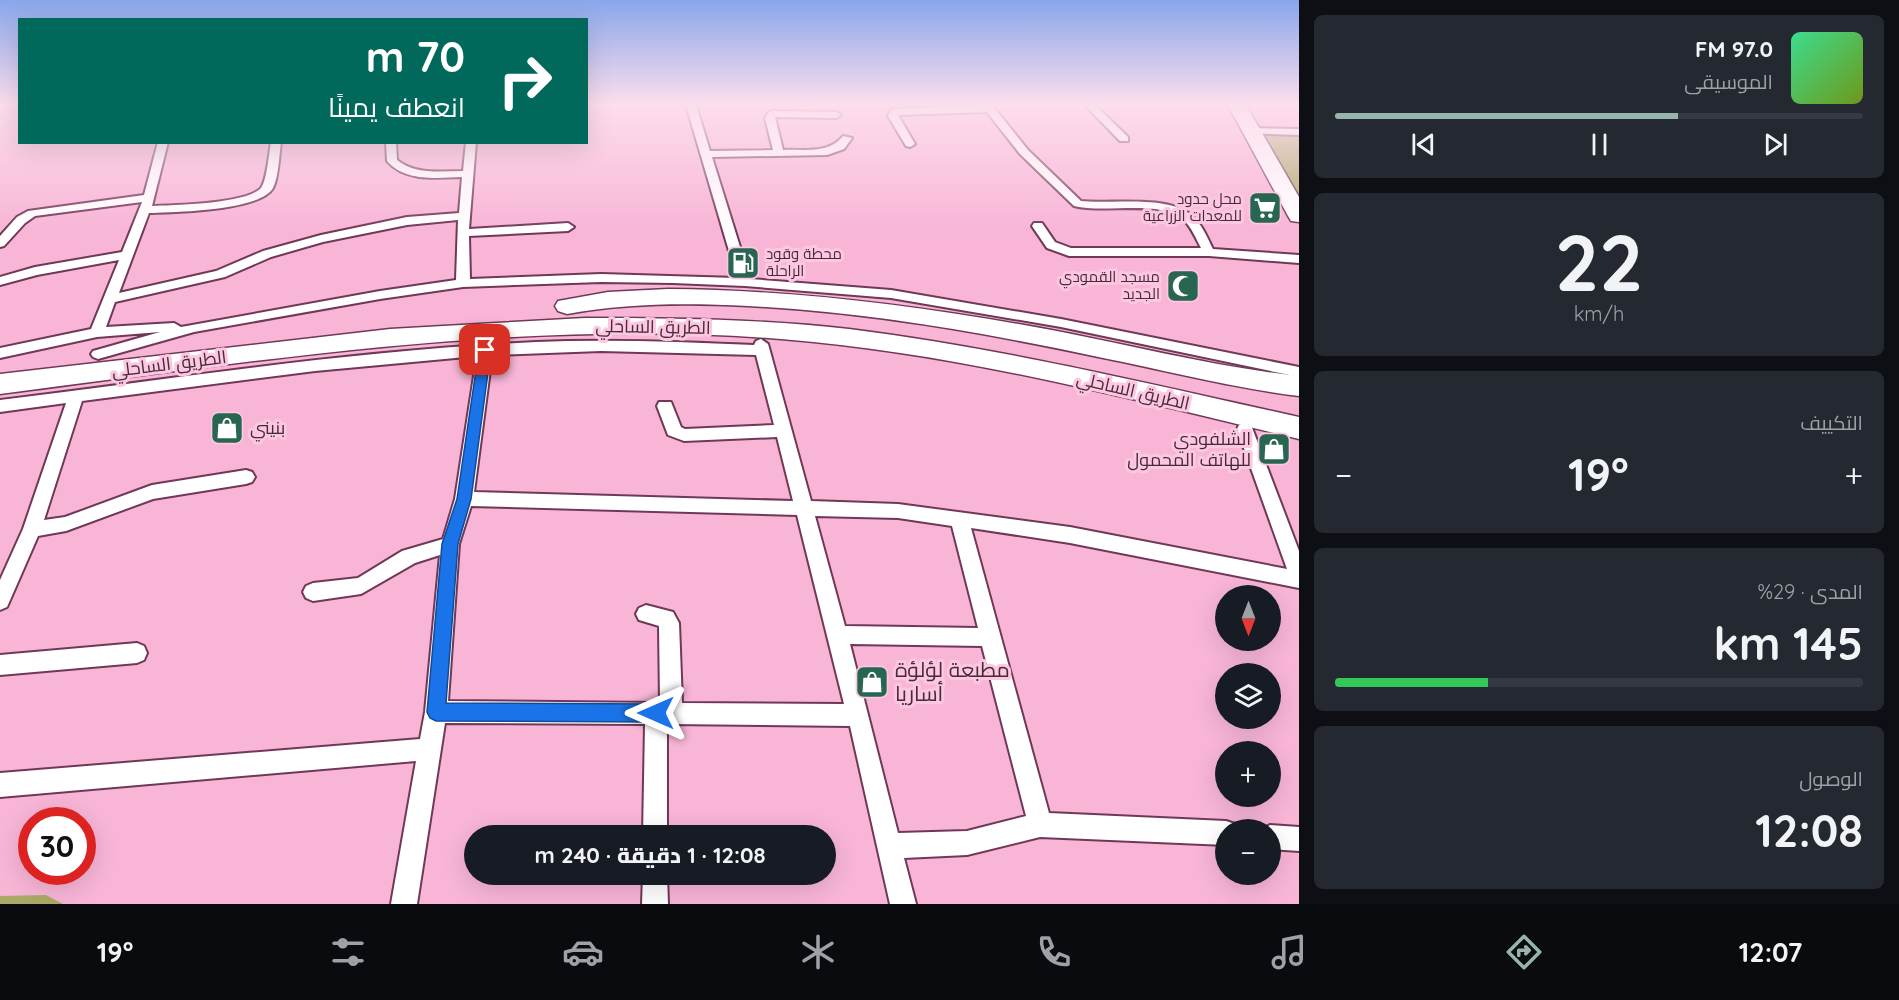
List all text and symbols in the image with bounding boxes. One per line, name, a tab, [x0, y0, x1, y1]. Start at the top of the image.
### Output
text: 70 m	[366, 30, 465, 83]
text: 97.0 FM	[1695, 35, 1773, 63]
icon: right	[486, 42, 564, 120]
text: الموسيقى	[1684, 69, 1773, 94]
text: انعطف يمينًا	[328, 90, 465, 124]
icon: previous	[1407, 128, 1440, 161]
icon: pause	[1583, 128, 1616, 161]
icon: next	[1759, 128, 1792, 161]
place label: محل حدود للمعدات الزراعية	[1143, 189, 1242, 225]
supermarket icon: محل حدود للمعدات الزراعية	[1247, 190, 1283, 226]
text: 22	[1555, 213, 1643, 311]
place label: محطة وقود الراحلة	[766, 244, 842, 280]
fuel station icon: محطة وقود الراحلة	[725, 245, 761, 281]
place label: مسجد القمودي الجديد	[1059, 267, 1160, 303]
mosque icon: مسجد القمودي الجديد	[1165, 268, 1201, 304]
text: km/h	[1574, 301, 1624, 326]
street label: الطريق الساحلي	[595, 314, 711, 342]
pin	[459, 324, 510, 375]
icon: arrive	[468, 333, 501, 366]
street label: الطريق الساحلي	[110, 345, 228, 385]
street label: الطريق الساحلي	[1074, 366, 1192, 418]
shop icon: بنيني	[209, 410, 245, 446]
text: التكييف	[1800, 410, 1863, 435]
place label: بنيني	[250, 416, 285, 442]
place label: الشلفودي للهاتف المحمول	[1127, 427, 1251, 471]
shop icon: الشلفودي للهاتف المحمول	[1256, 431, 1292, 467]
text: 19°	[1568, 446, 1629, 502]
text: −	[1335, 454, 1352, 495]
text: +	[1844, 454, 1863, 495]
text: المدى · 29%	[1757, 579, 1863, 604]
north arrow	[1215, 585, 1281, 651]
map controls	[1215, 585, 1281, 885]
text: 145 km	[1713, 615, 1863, 671]
place label: مطبعة لؤلؤة أساريا	[895, 656, 1010, 706]
button: layers	[1215, 663, 1281, 729]
shop icon: مطبعة لؤلؤة أساريا	[854, 664, 890, 700]
position arrow	[624, 681, 688, 745]
button: +	[1215, 741, 1281, 807]
text: الوصول	[1799, 766, 1863, 791]
text: 12:08	[1755, 802, 1863, 858]
speed limit sign: 30	[18, 807, 96, 885]
button: −	[1215, 819, 1281, 885]
text: 12:08 · 1 دقيقة · 240 m	[534, 841, 766, 869]
icon: filters	[327, 931, 369, 973]
icon: car	[562, 931, 604, 973]
icon: climate	[797, 931, 839, 973]
icon: phone	[1033, 931, 1075, 973]
icon: music	[1268, 931, 1310, 973]
icon: directions	[1503, 931, 1545, 973]
text: 19°	[97, 935, 133, 969]
text: 12:07	[1739, 935, 1802, 969]

